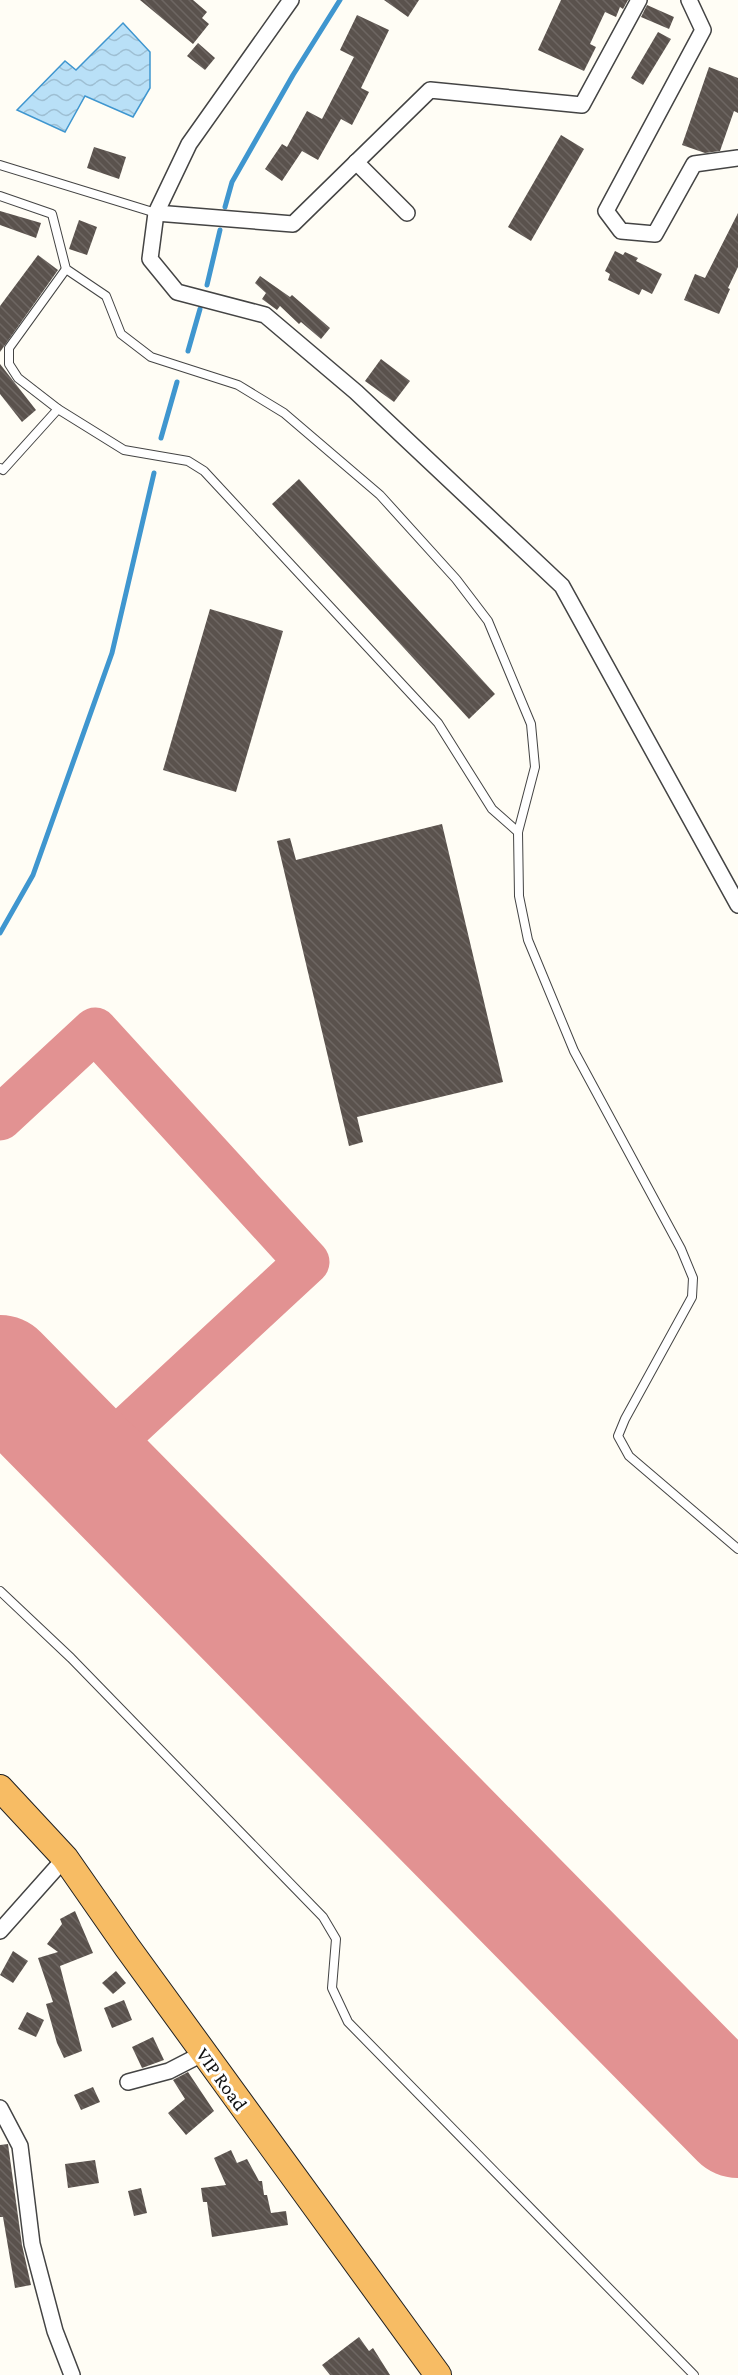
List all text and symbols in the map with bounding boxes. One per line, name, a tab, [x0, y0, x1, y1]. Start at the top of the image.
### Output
street label: VIP Road	[192, 2043, 252, 2115]

